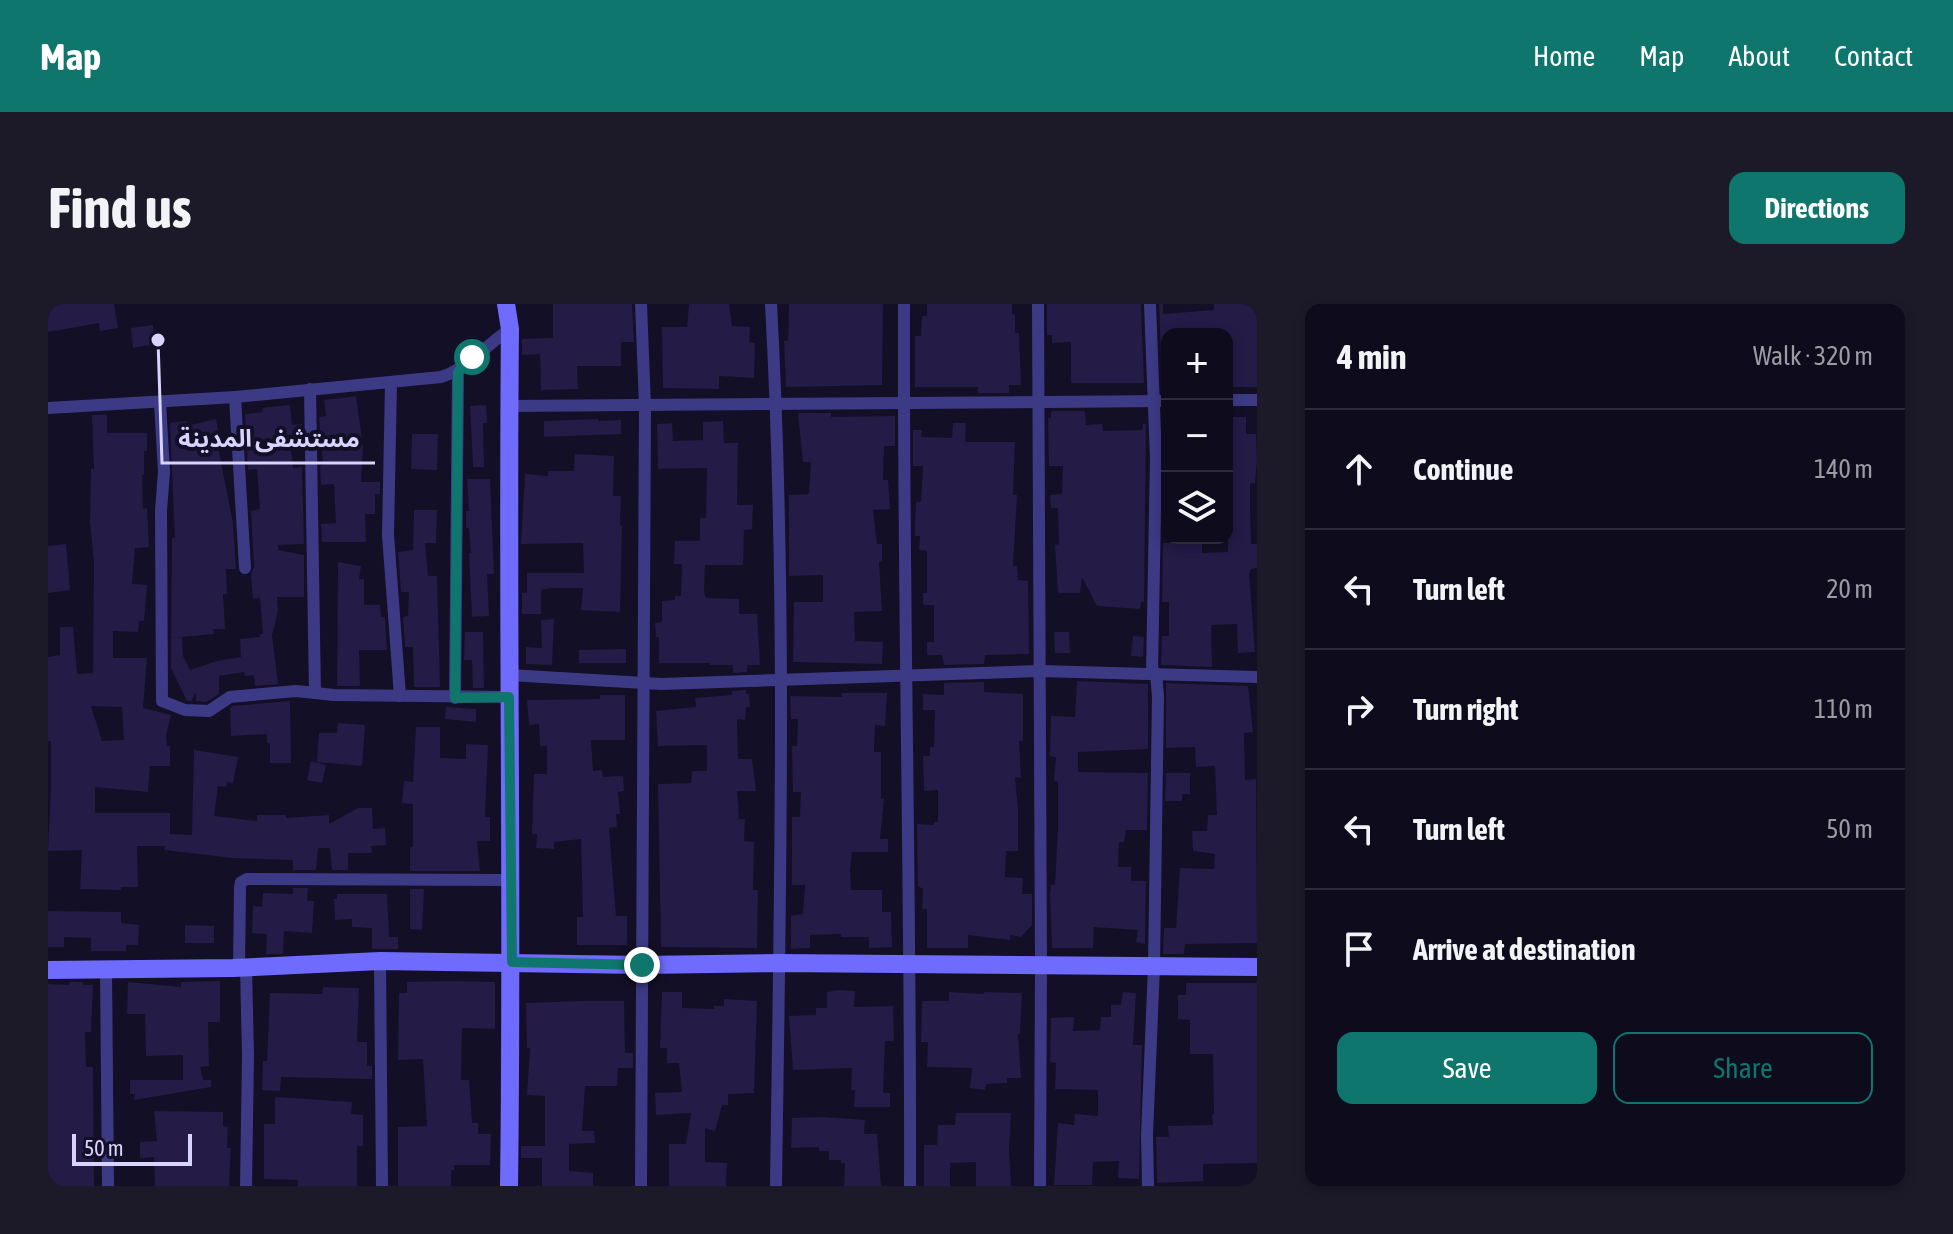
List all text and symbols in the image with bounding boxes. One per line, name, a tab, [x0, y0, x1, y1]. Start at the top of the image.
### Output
text: Map	[40, 35, 101, 78]
text: Home	[1533, 40, 1595, 72]
text: Map	[1639, 40, 1684, 72]
text: About	[1728, 40, 1790, 72]
text: Contact	[1834, 40, 1913, 72]
button: Directions	[1729, 172, 1905, 244]
text: Find us	[48, 176, 192, 240]
map controls	[1161, 328, 1233, 544]
button: +	[1161, 328, 1233, 400]
text: 4 min	[1337, 337, 1406, 376]
route start	[454, 339, 490, 375]
text: Walk · 320 m	[1753, 341, 1873, 371]
button: −	[1161, 400, 1233, 472]
callout: مستشفى المدينة	[162, 415, 375, 463]
text: مستشفى المدينة	[178, 425, 360, 453]
icon: ahead	[1337, 447, 1381, 491]
text: Continue	[1413, 452, 1513, 486]
text: 140 m	[1814, 454, 1873, 484]
button: layers	[1161, 472, 1233, 544]
icon: left	[1337, 567, 1381, 611]
text: Turn left	[1413, 572, 1505, 606]
text: 20 m	[1826, 574, 1873, 604]
icon: right	[1337, 687, 1381, 731]
text: Turn right	[1413, 692, 1519, 726]
text: 110 m	[1814, 694, 1873, 724]
icon: left	[1337, 807, 1381, 851]
text: Turn left	[1413, 812, 1505, 846]
text: 50 m	[1826, 814, 1873, 844]
icon: arrive	[1337, 927, 1381, 971]
text: Arrive at destination	[1413, 932, 1635, 966]
route end	[624, 947, 660, 983]
button: Save	[1337, 1032, 1597, 1104]
button: Share	[1613, 1032, 1873, 1104]
scale bar	[72, 1130, 192, 1166]
text: 50 m	[84, 1135, 124, 1161]

